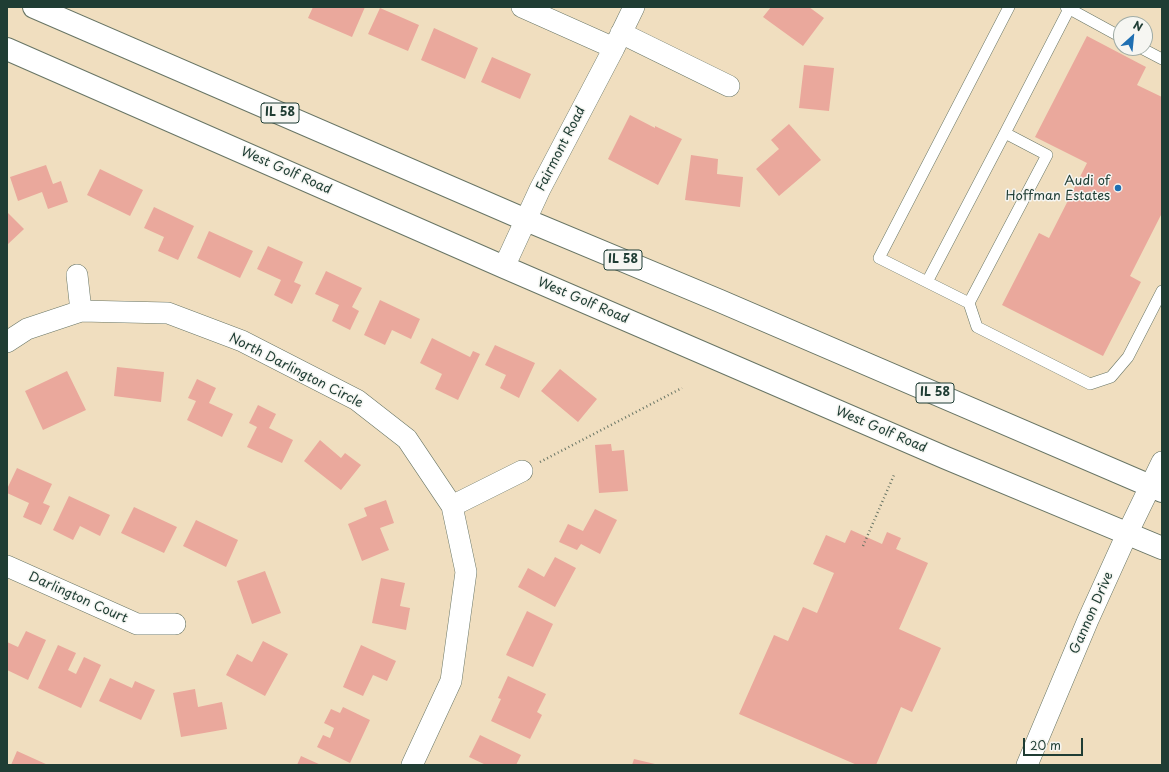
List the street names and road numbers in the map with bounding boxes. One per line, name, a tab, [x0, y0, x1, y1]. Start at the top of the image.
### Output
road number: IL 58	[261, 103, 299, 123]
street label: Fairmont Road	[533, 104, 589, 194]
street label: West Golf Road	[238, 144, 334, 198]
road number: IL 58	[604, 250, 642, 270]
street label: West Golf Road	[535, 275, 631, 327]
street label: North Darlington Circle	[226, 330, 366, 412]
road number: IL 58	[916, 383, 954, 403]
street label: West Golf Road	[833, 404, 929, 456]
street label: Darlington Court	[26, 569, 130, 627]
street label: Gannon Drive	[1067, 570, 1117, 656]

